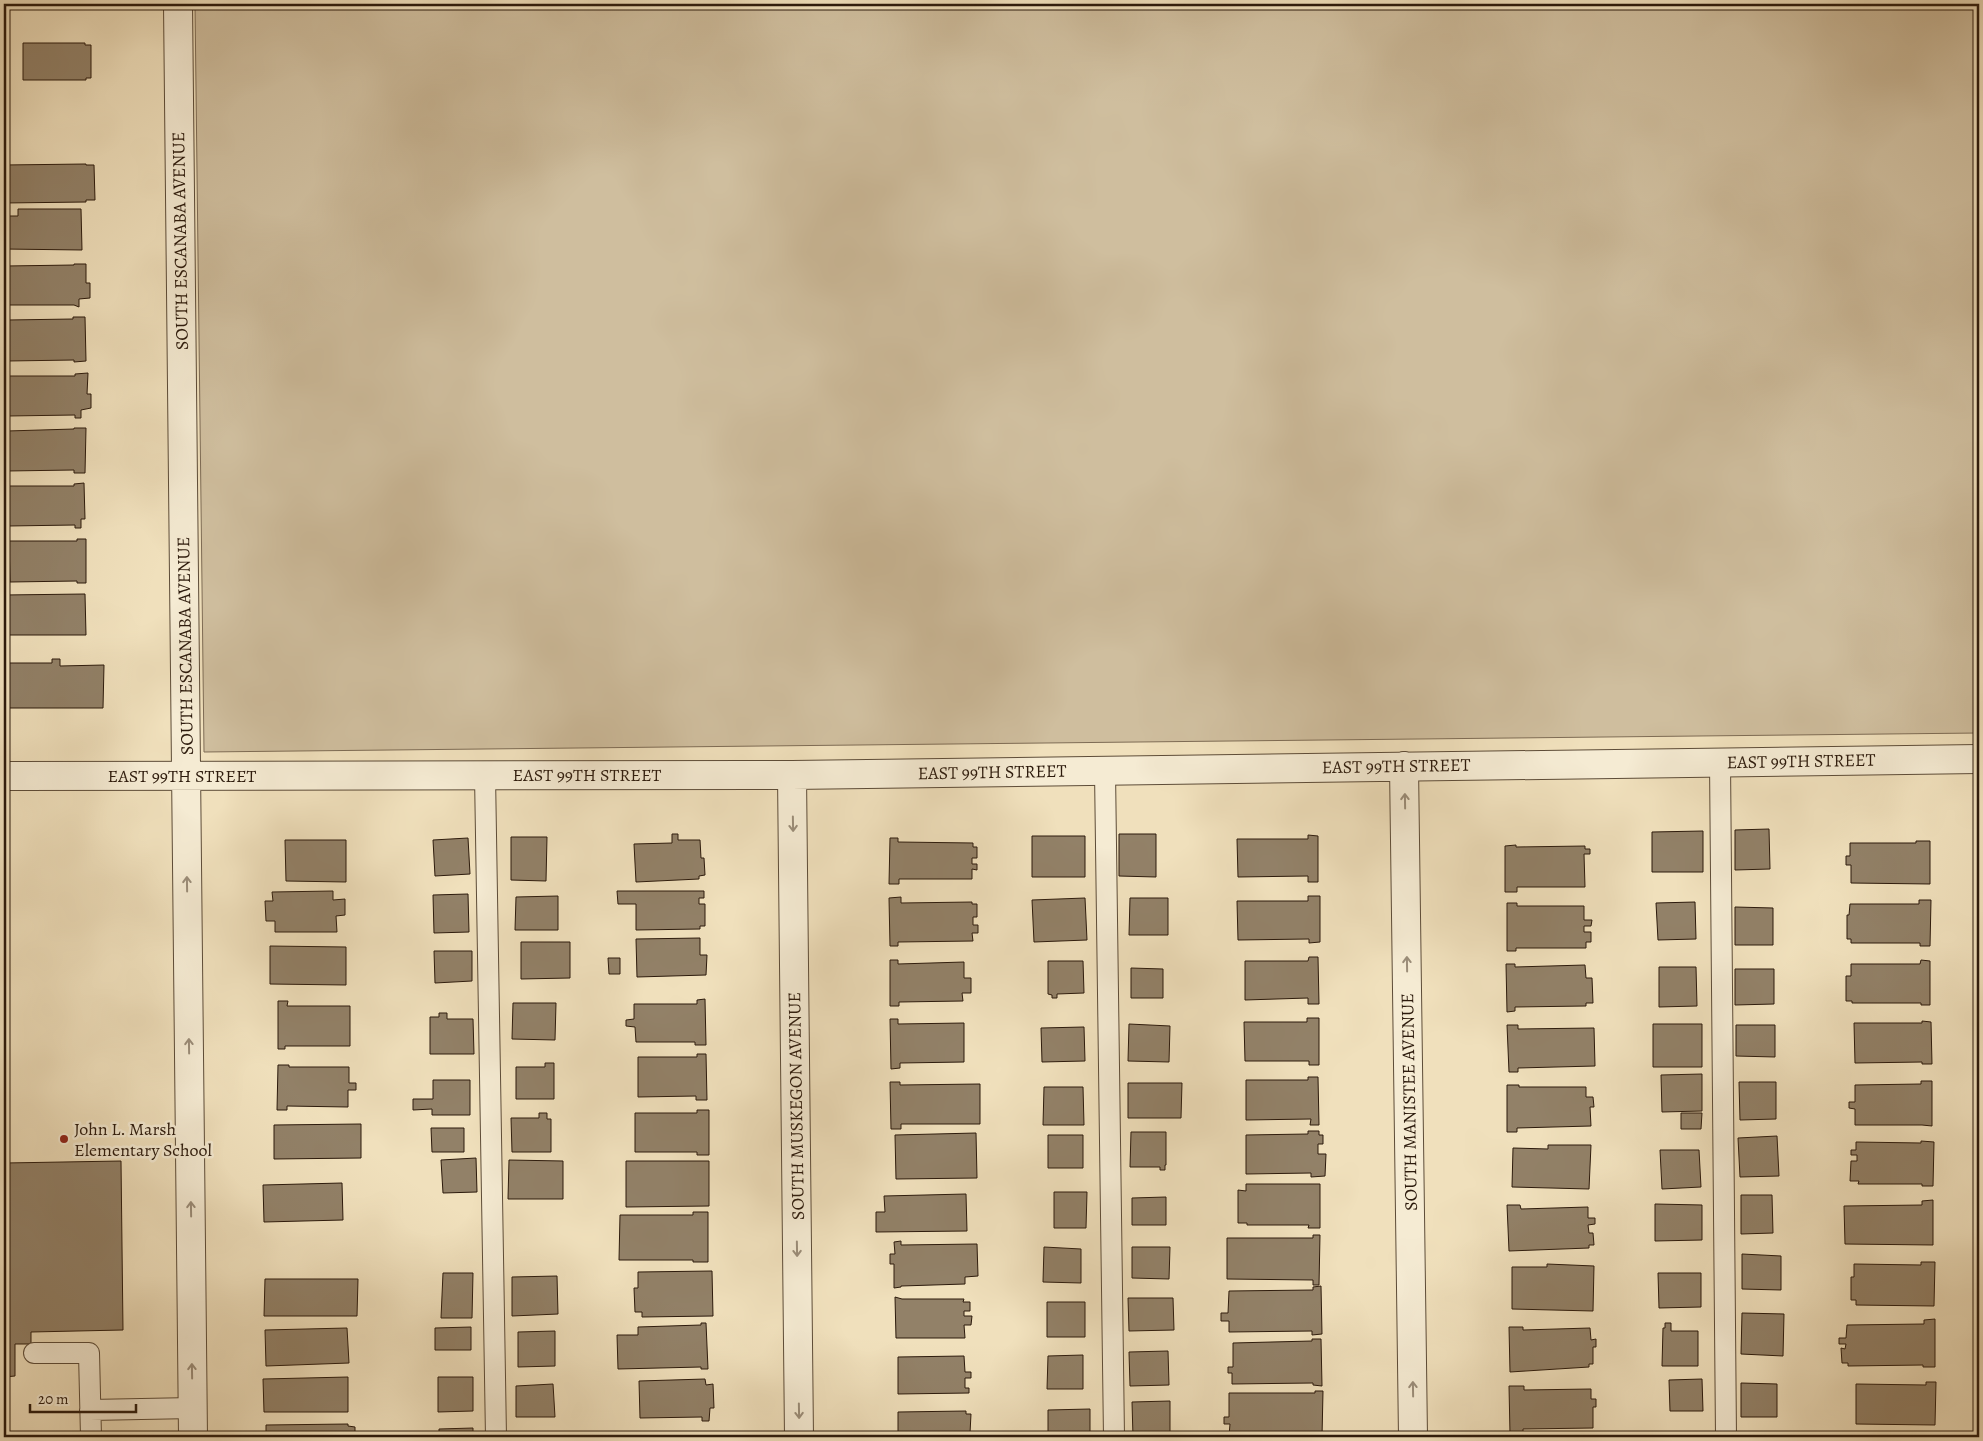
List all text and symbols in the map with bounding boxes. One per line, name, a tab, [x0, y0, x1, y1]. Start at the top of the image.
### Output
street label: SOUTH ESCANABA AVENUE	[166, 132, 194, 350]
street label: SOUTH ESCANABA AVENUE	[171, 537, 199, 755]
street label: EAST 99TH STREET	[1726, 748, 1876, 774]
street label: EAST 99TH STREET	[1321, 753, 1471, 779]
street label: EAST 99TH STREET	[917, 759, 1067, 785]
street label: EAST 99TH STREET	[513, 763, 662, 787]
street label: EAST 99TH STREET	[108, 764, 257, 788]
one-way arrow	[1400, 793, 1410, 810]
one-way arrow	[788, 816, 798, 832]
one-way arrow	[182, 876, 192, 892]
one-way arrow	[1402, 956, 1412, 972]
street label: SOUTH MUSKEGON AVENUE	[782, 992, 810, 1220]
street label: SOUTH MANISTEE AVENUE	[1395, 993, 1423, 1211]
one-way arrow	[184, 1038, 194, 1054]
place label: John L. Marsh Elementary School	[74, 1117, 212, 1162]
marker: John L. Marsh Elementary School	[58, 1133, 70, 1145]
one-way arrow	[186, 1201, 196, 1217]
one-way arrow	[792, 1240, 802, 1257]
one-way arrow	[187, 1363, 197, 1380]
scale bar	[30, 1381, 136, 1413]
one-way arrow	[1408, 1381, 1418, 1397]
text: 20 m	[38, 1389, 69, 1409]
one-way arrow	[794, 1403, 804, 1419]

